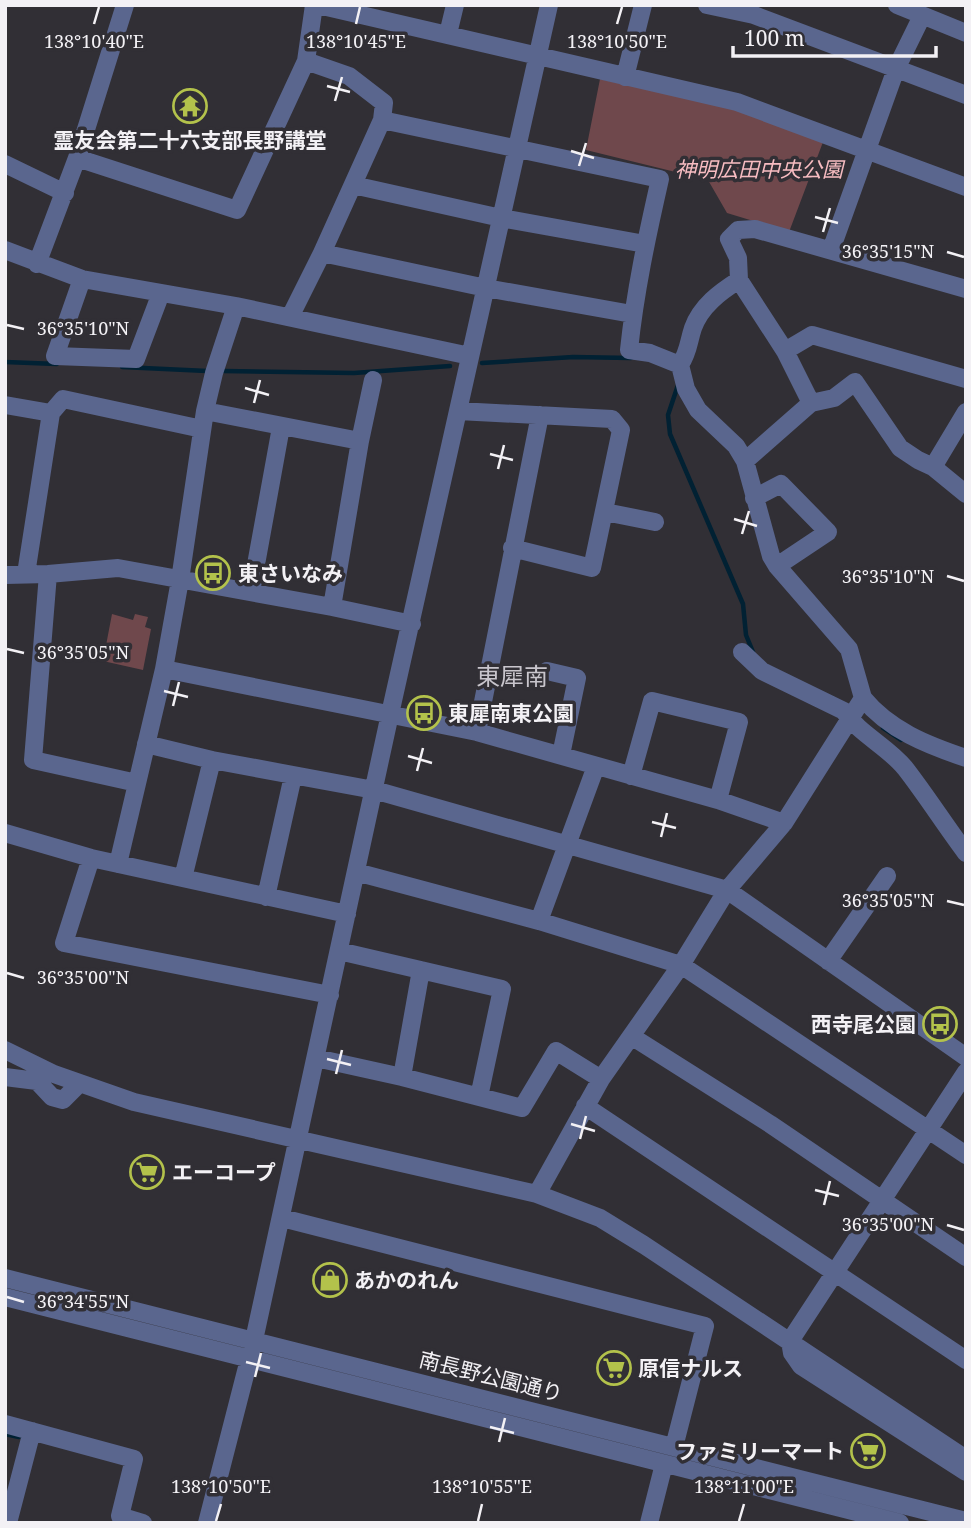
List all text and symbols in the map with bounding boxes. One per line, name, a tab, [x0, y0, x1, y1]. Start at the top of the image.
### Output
scale bar	[733, 14, 936, 58]
text: 100 m	[744, 24, 805, 52]
text: 138°10'40"E	[44, 29, 144, 53]
text: 138°10'45"E	[306, 29, 406, 53]
text: 138°10'50"E	[567, 29, 667, 53]
temple icon: 霊友会第二十六支部長野講堂	[171, 87, 209, 125]
place label: 霊友会第二十六支部長野講堂	[54, 126, 327, 154]
park label: 神明広田中央公園	[675, 155, 846, 183]
text: 36°35'15"N	[842, 239, 935, 263]
text: 36°35'10"N	[37, 316, 130, 340]
bus stop icon: 東さいなみ	[194, 554, 232, 592]
place label: 東さいなみ	[238, 559, 343, 587]
text: 36°35'10"N	[842, 564, 935, 588]
text: 36°35'05"N	[37, 640, 130, 664]
district label: 東犀南	[476, 659, 548, 692]
bus stop icon: 東犀南東公園	[405, 694, 443, 732]
place label: 東犀南東公園	[448, 699, 574, 727]
text: 36°35'05"N	[842, 888, 935, 912]
text: 36°35'00"N	[37, 965, 130, 989]
bus stop icon: 西寺尾公園	[921, 1005, 959, 1043]
place label: 西寺尾公園	[811, 1010, 916, 1038]
supermarket icon: エーコープ	[128, 1153, 166, 1191]
place label: エーコープ	[172, 1158, 276, 1186]
text: 36°35'00"N	[842, 1212, 935, 1236]
shop icon: あかのれん	[311, 1261, 349, 1299]
place label: あかのれん	[354, 1266, 459, 1294]
text: 36°34'55"N	[37, 1289, 130, 1313]
street label: 南長野公園通り	[416, 1345, 566, 1407]
supermarket icon: 原信ナルス	[595, 1349, 633, 1387]
place label: 原信ナルス	[638, 1354, 743, 1382]
supermarket icon: ファミリーマート	[849, 1432, 887, 1470]
place label: ファミリーマート	[676, 1437, 844, 1465]
text: 138°10'50"E	[171, 1474, 271, 1498]
text: 138°10'55"E	[432, 1474, 532, 1498]
text: 138°11'00"E	[694, 1474, 794, 1498]

